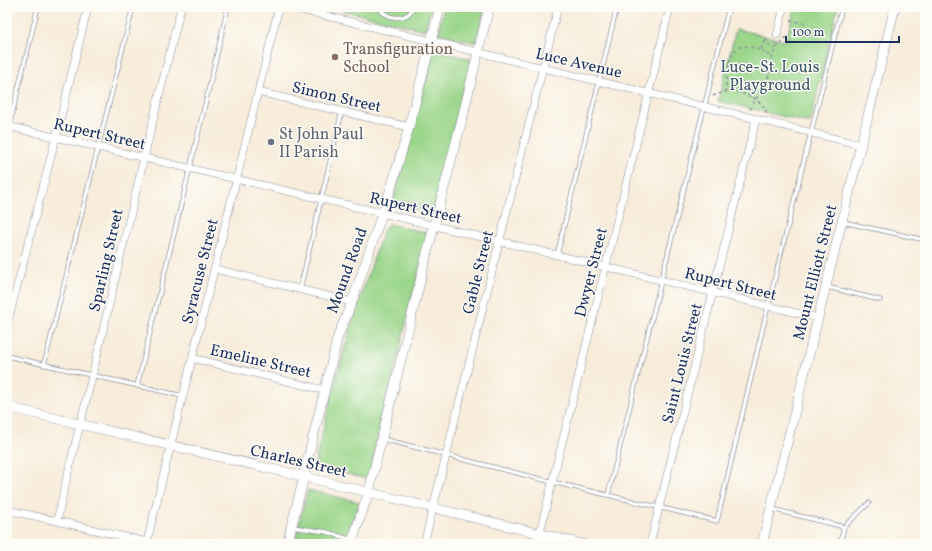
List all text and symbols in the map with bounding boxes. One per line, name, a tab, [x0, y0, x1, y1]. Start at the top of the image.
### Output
scale bar	[786, 18, 899, 44]
text: 100 m	[792, 25, 825, 41]
place label: Transfiguration School	[343, 39, 453, 79]
street label: Luce Avenue	[533, 43, 624, 85]
marker: Transfiguration School	[330, 52, 340, 62]
park label: Luce-St. Louis Playground	[720, 57, 820, 97]
street label: Simon Street	[290, 77, 384, 119]
street label: Rupert Street	[51, 114, 148, 156]
place label: St John Paul II Parish	[279, 124, 364, 164]
marker: St John Paul II Parish	[266, 137, 276, 147]
street label: Rupert Street	[367, 188, 464, 230]
street label: Mount Elliott Street	[788, 202, 844, 343]
street label: Sparling Street	[84, 206, 130, 314]
street label: Syracuse Street	[177, 216, 225, 326]
street label: Mound Road	[322, 225, 374, 317]
street label: Dwyer Street	[570, 225, 614, 320]
street label: Gable Street	[458, 228, 500, 317]
street label: Rupert Street	[682, 263, 779, 307]
street label: Saint Louis Street	[657, 301, 709, 426]
street label: Emeline Street	[208, 340, 314, 384]
street label: Charles Street	[248, 440, 350, 484]

